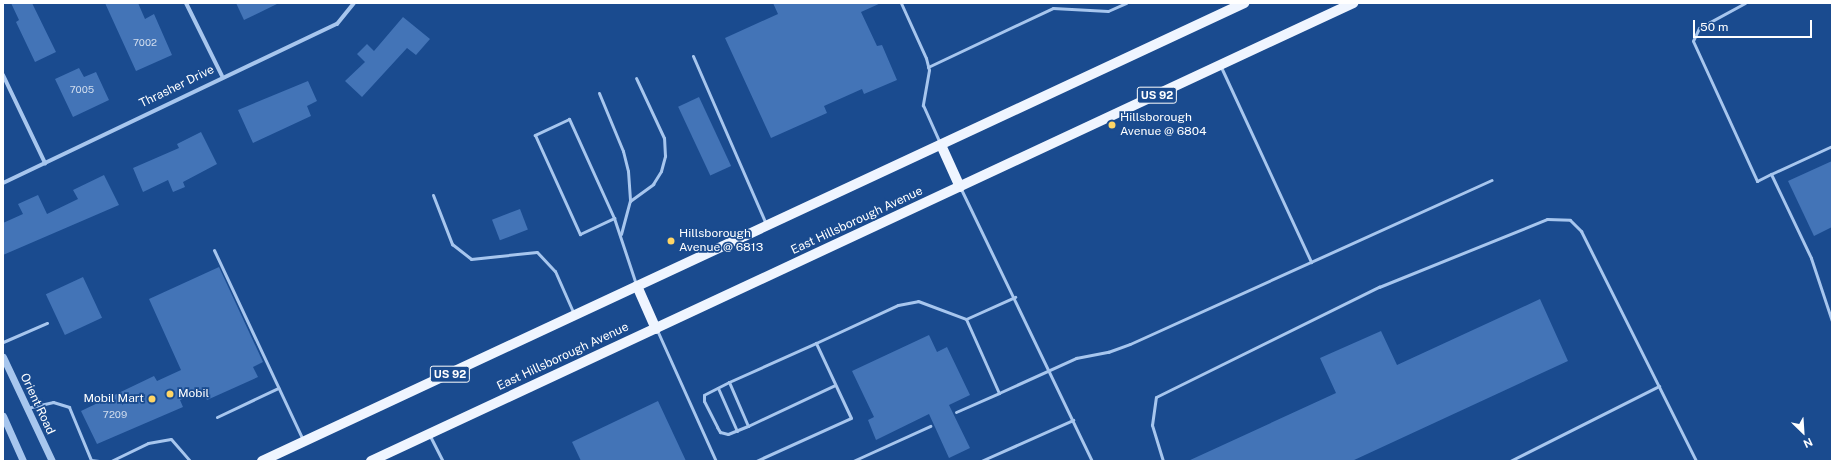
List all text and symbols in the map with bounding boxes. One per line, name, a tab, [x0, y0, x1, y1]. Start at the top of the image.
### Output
scale bar	[1695, 12, 1814, 38]
text: 50 m	[1700, 20, 1728, 34]
house number: 7002	[133, 37, 157, 49]
street label: Thrasher Drive	[137, 63, 217, 111]
house number: 7005	[70, 84, 94, 96]
road number: US 92	[1136, 86, 1178, 104]
place label: Hillsborough Avenue @ 6804	[1120, 111, 1207, 139]
marker: Hillsborough Avenue @ 6804	[1107, 120, 1117, 130]
street label: East Hillsborough Avenue	[789, 184, 925, 258]
place label: Hillsborough Avenue @ 6813	[679, 227, 764, 255]
marker: Hillsborough Avenue @ 6813	[666, 236, 676, 246]
street label: East Hillsborough Avenue	[495, 320, 631, 394]
road number: US 92	[429, 365, 471, 383]
street label: Orient Road	[17, 371, 57, 437]
place label: Mobil	[178, 387, 209, 401]
marker: Mobil	[165, 389, 175, 399]
place label: Mobil Mart	[84, 392, 144, 406]
marker: Mobil Mart	[147, 394, 157, 404]
house number: 7209	[103, 409, 127, 421]
north arrow	[1783, 412, 1823, 452]
text: N	[1802, 436, 1815, 450]

